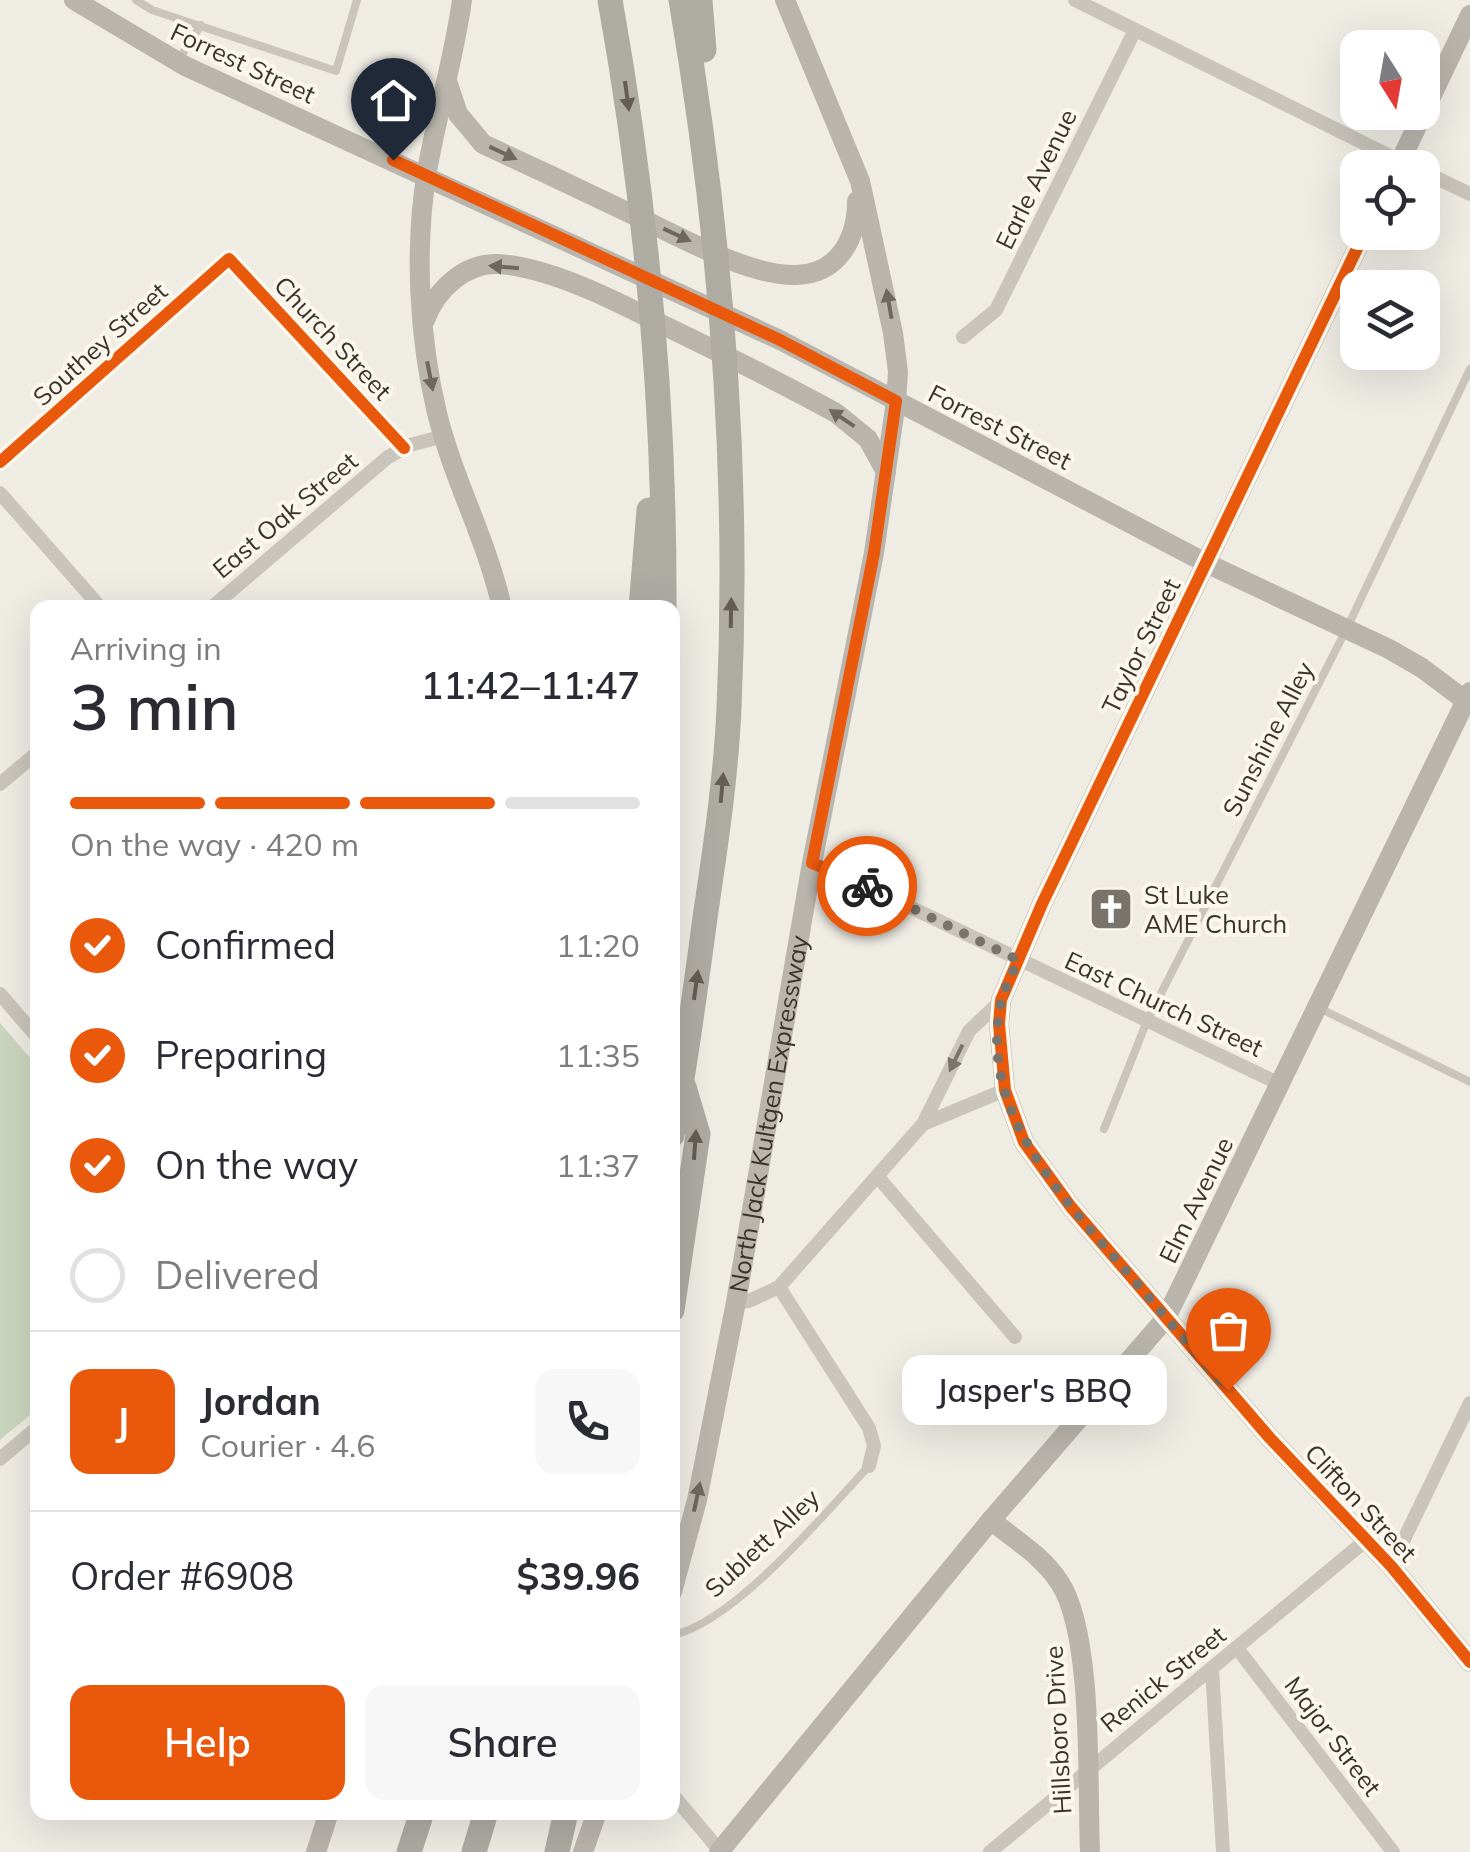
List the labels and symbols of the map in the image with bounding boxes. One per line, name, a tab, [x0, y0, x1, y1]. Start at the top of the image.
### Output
street label: Forrest Street	[166, 16, 321, 110]
north arrow	[1340, 30, 1440, 130]
pin	[351, 58, 436, 161]
one-way arrow	[619, 81, 635, 112]
street label: Earle Avenue	[988, 104, 1083, 254]
one-way arrow	[489, 145, 518, 162]
one-way arrow	[663, 227, 692, 244]
one-way arrow	[488, 258, 519, 274]
street label: Church Street	[268, 269, 399, 406]
street label: Southey Street	[26, 275, 173, 412]
one-way arrow	[880, 289, 896, 320]
one-way arrow	[423, 361, 438, 393]
street label: Forrest Street	[924, 377, 1077, 476]
one-way arrow	[829, 409, 856, 428]
street label: East Oak Street	[206, 445, 364, 584]
street label: Taylor Street	[1095, 573, 1187, 718]
one-way arrow	[724, 596, 740, 628]
street label: Sunshine Alley	[1215, 656, 1320, 821]
one-way arrow	[714, 771, 730, 803]
courier	[817, 836, 917, 936]
place label: St Luke AME Church	[1144, 879, 1287, 939]
church icon: St Luke AME Church	[1088, 886, 1134, 932]
street label: North Jack Kultgen Expressway	[722, 933, 814, 1295]
street label: East Church Street	[1060, 944, 1268, 1063]
one-way arrow	[689, 969, 705, 1001]
one-way arrow	[948, 1043, 965, 1072]
one-way arrow	[687, 1129, 703, 1160]
street label: Elm Avenue	[1152, 1132, 1239, 1268]
pin	[1186, 1288, 1271, 1391]
callout: Jasper's BBQ	[903, 1355, 1168, 1425]
street label: Clifton Street	[1299, 1437, 1424, 1568]
one-way arrow	[690, 1482, 705, 1513]
street label: Sublett Alley	[698, 1482, 825, 1603]
street label: Renick Street	[1094, 1619, 1232, 1739]
street label: Hillsboro Drive	[1038, 1645, 1077, 1815]
street label: Major Street	[1278, 1670, 1388, 1802]

